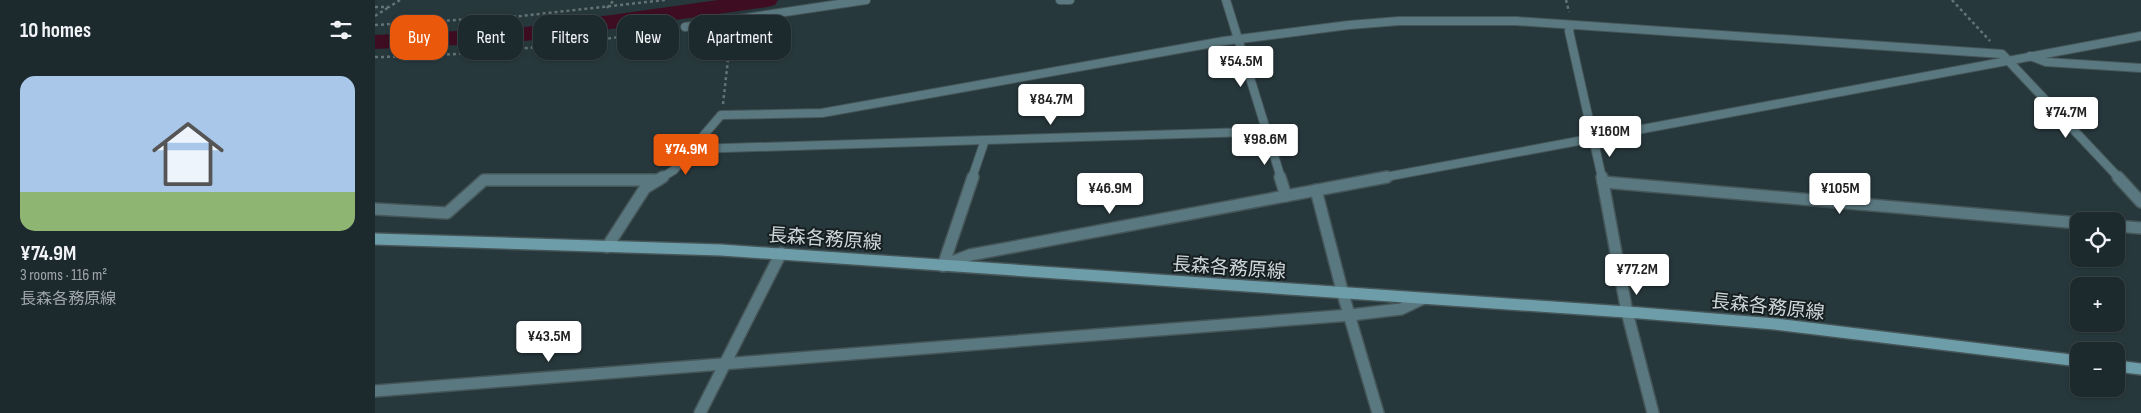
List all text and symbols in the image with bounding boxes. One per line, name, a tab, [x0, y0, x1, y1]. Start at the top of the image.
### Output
chip: Buy	[390, 15, 448, 60]
chip: Rent	[458, 15, 523, 60]
chip: Filters	[533, 15, 607, 60]
chip: New	[617, 15, 679, 60]
chip: Apartment	[689, 15, 791, 60]
icon: filters	[327, 16, 355, 44]
text: 10 homes	[20, 18, 91, 43]
pin: ¥54.5M	[1200, 46, 1282, 88]
text: ¥54.5M	[1219, 52, 1263, 71]
pin: ¥84.7M	[1010, 84, 1092, 126]
text: ¥84.7M	[1029, 90, 1073, 109]
pin: ¥74.7M	[2025, 96, 2107, 139]
text: ¥74.7M	[2045, 103, 2087, 122]
icon: home	[143, 109, 233, 199]
pin: ¥160M	[1575, 116, 1645, 158]
text: ¥160M	[1590, 122, 1630, 141]
pin: ¥98.6M	[1224, 124, 1306, 166]
text: ¥98.6M	[1243, 130, 1287, 149]
pin: ¥74.9M	[645, 134, 727, 176]
text: ¥74.9M	[665, 140, 707, 159]
pin: ¥46.9M	[1069, 172, 1151, 215]
pin: ¥105M	[1805, 172, 1875, 215]
text: ¥46.9M	[1088, 179, 1132, 198]
text: ¥105M	[1820, 179, 1860, 198]
map controls	[2070, 212, 2125, 397]
button: locate	[2070, 212, 2125, 267]
street label: 長森各務原線	[767, 224, 883, 255]
text: ¥74.9M	[20, 241, 76, 266]
street label: 長森各務原線	[1171, 253, 1287, 284]
pin: ¥77.2M	[1596, 254, 1678, 296]
text: ¥77.2M	[1616, 260, 1658, 279]
text: 3 rooms · 116 m²	[20, 266, 107, 285]
button: +	[2070, 277, 2125, 332]
text: 長森各務原線	[20, 290, 116, 309]
street label: 長森各務原線	[1710, 290, 1826, 325]
pin: ¥43.5M	[508, 320, 590, 363]
text: ¥43.5M	[527, 327, 571, 346]
button: −	[2070, 342, 2125, 397]

